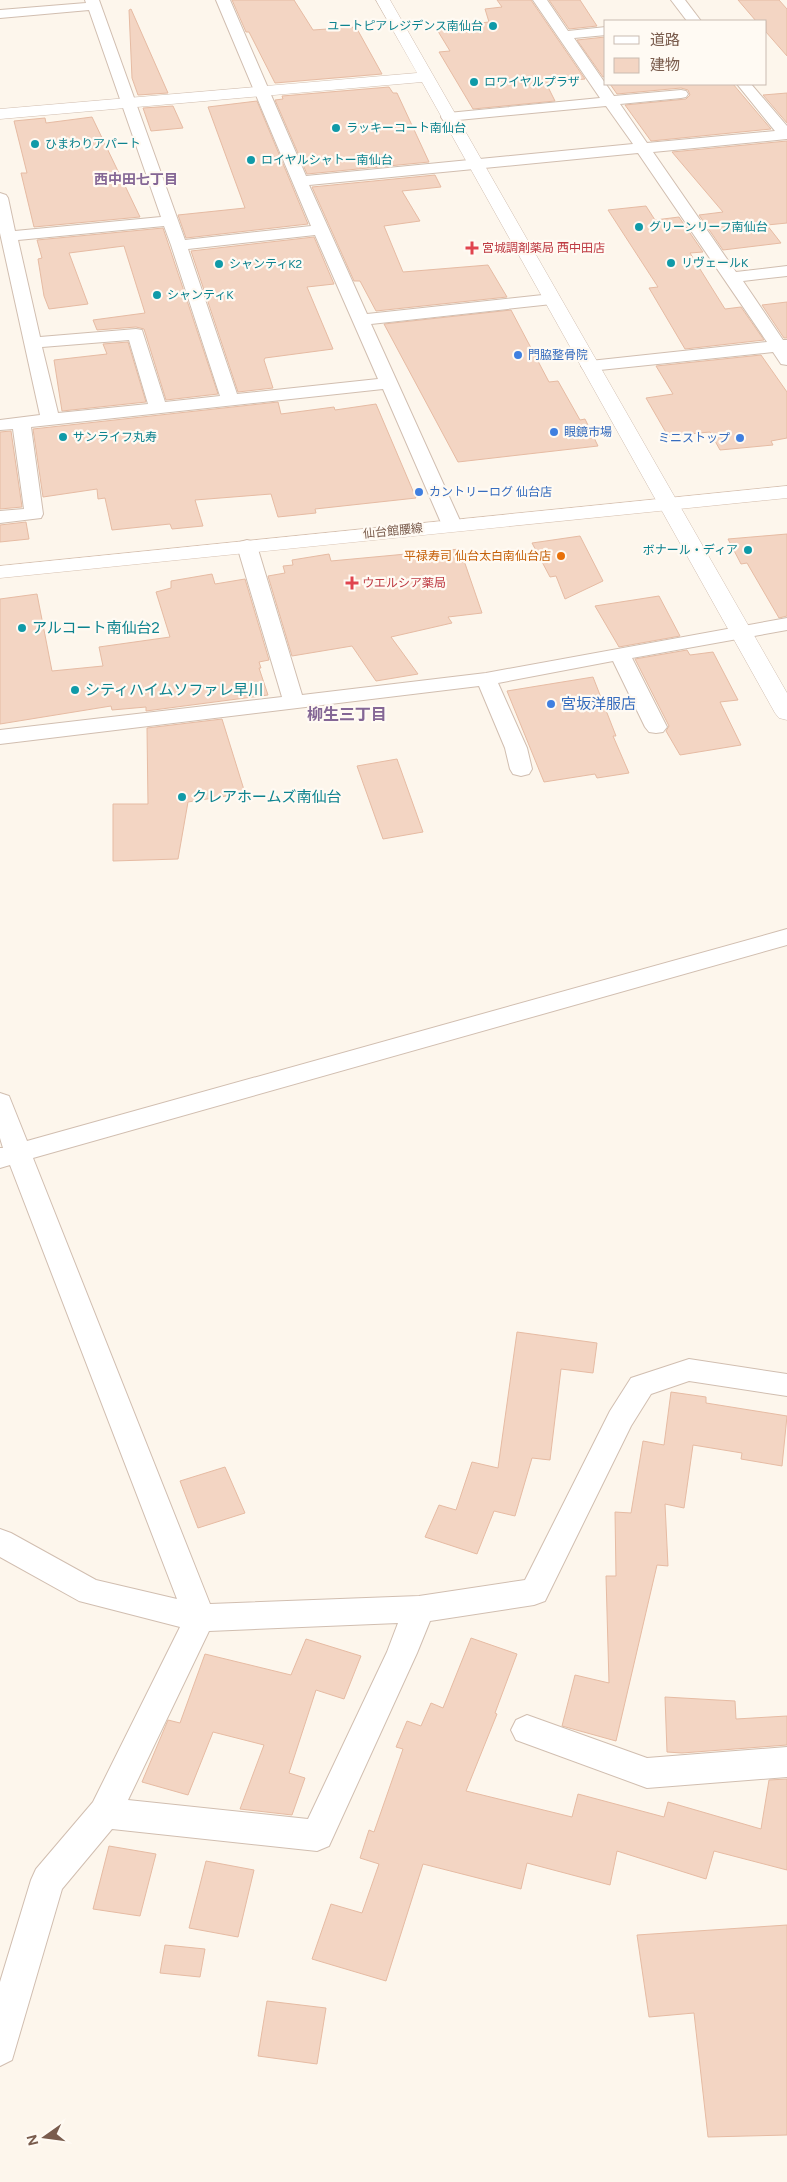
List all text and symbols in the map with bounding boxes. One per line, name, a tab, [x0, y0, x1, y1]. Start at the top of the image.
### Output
place label: ユートピアレジデンス南仙台	[327, 19, 483, 33]
marker: ユートピアレジデンス南仙台	[487, 20, 499, 32]
legend	[604, 20, 767, 85]
text: 道路	[650, 31, 680, 49]
text: 建物	[650, 56, 680, 74]
place label: ロワイヤルプラザ	[484, 75, 580, 89]
marker: ロワイヤルプラザ	[468, 76, 480, 88]
place label: ラッキーコート南仙台	[346, 121, 466, 135]
marker: ラッキーコート南仙台	[330, 122, 342, 134]
place label: ひまわりアパート	[45, 137, 141, 151]
marker: ひまわりアパート	[29, 138, 41, 150]
place label: ロイヤルシャトー南仙台	[261, 153, 393, 167]
marker: ロイヤルシャトー南仙台	[245, 154, 257, 166]
district label: 西中田七丁目	[94, 171, 178, 188]
place label: グリーンリーフ南仙台	[649, 220, 768, 234]
marker: グリーンリーフ南仙台	[633, 221, 645, 233]
place label: 宮城調剤薬局 西中田店	[482, 241, 605, 255]
marker: 宮城調剤薬局 西中田店	[466, 242, 478, 254]
place label: リヴェールK	[681, 256, 749, 270]
place label: シャンティK2	[229, 257, 302, 271]
marker: リヴェールK	[665, 257, 677, 269]
marker: シャンティK2	[213, 258, 225, 270]
place label: シャンティK	[167, 288, 234, 302]
marker: シャンティK	[151, 289, 163, 301]
place label: 門脇整骨院	[528, 348, 588, 362]
marker: 門脇整骨院	[512, 349, 524, 361]
place label: 眼鏡市場	[564, 425, 612, 439]
marker: 眼鏡市場	[548, 426, 560, 438]
place label: サンライフ丸寿	[73, 430, 157, 444]
marker: サンライフ丸寿	[57, 431, 69, 443]
place label: ミニストップ	[658, 431, 730, 445]
marker: ミニストップ	[734, 432, 746, 444]
place label: カントリーログ 仙台店	[429, 485, 552, 499]
marker: カントリーログ 仙台店	[413, 486, 425, 498]
street label: 仙台館腰線	[362, 521, 424, 541]
place label: ボナール・ディア	[643, 543, 738, 557]
marker: ボナール・ディア	[742, 544, 754, 556]
place label: 平禄寿司 仙台太白南仙台店	[404, 549, 551, 563]
marker: 平禄寿司 仙台太白南仙台店	[555, 550, 567, 562]
place label: ウエルシア薬局	[362, 576, 446, 590]
marker: ウエルシア薬局	[346, 577, 358, 589]
place label: アルコート南仙台2	[32, 619, 160, 637]
marker: アルコート南仙台2	[16, 622, 28, 634]
place label: シティハイムソファレ早川	[85, 681, 264, 699]
marker: シティハイムソファレ早川	[69, 684, 81, 696]
place label: 宮坂洋服店	[561, 695, 636, 713]
marker: 宮坂洋服店	[545, 698, 557, 710]
district label: 柳生三丁目	[307, 705, 387, 724]
place label: クレアホームズ南仙台	[192, 788, 342, 806]
marker: クレアホームズ南仙台	[176, 791, 188, 803]
north arrow	[20, 2112, 70, 2162]
text: N	[23, 2133, 42, 2147]

